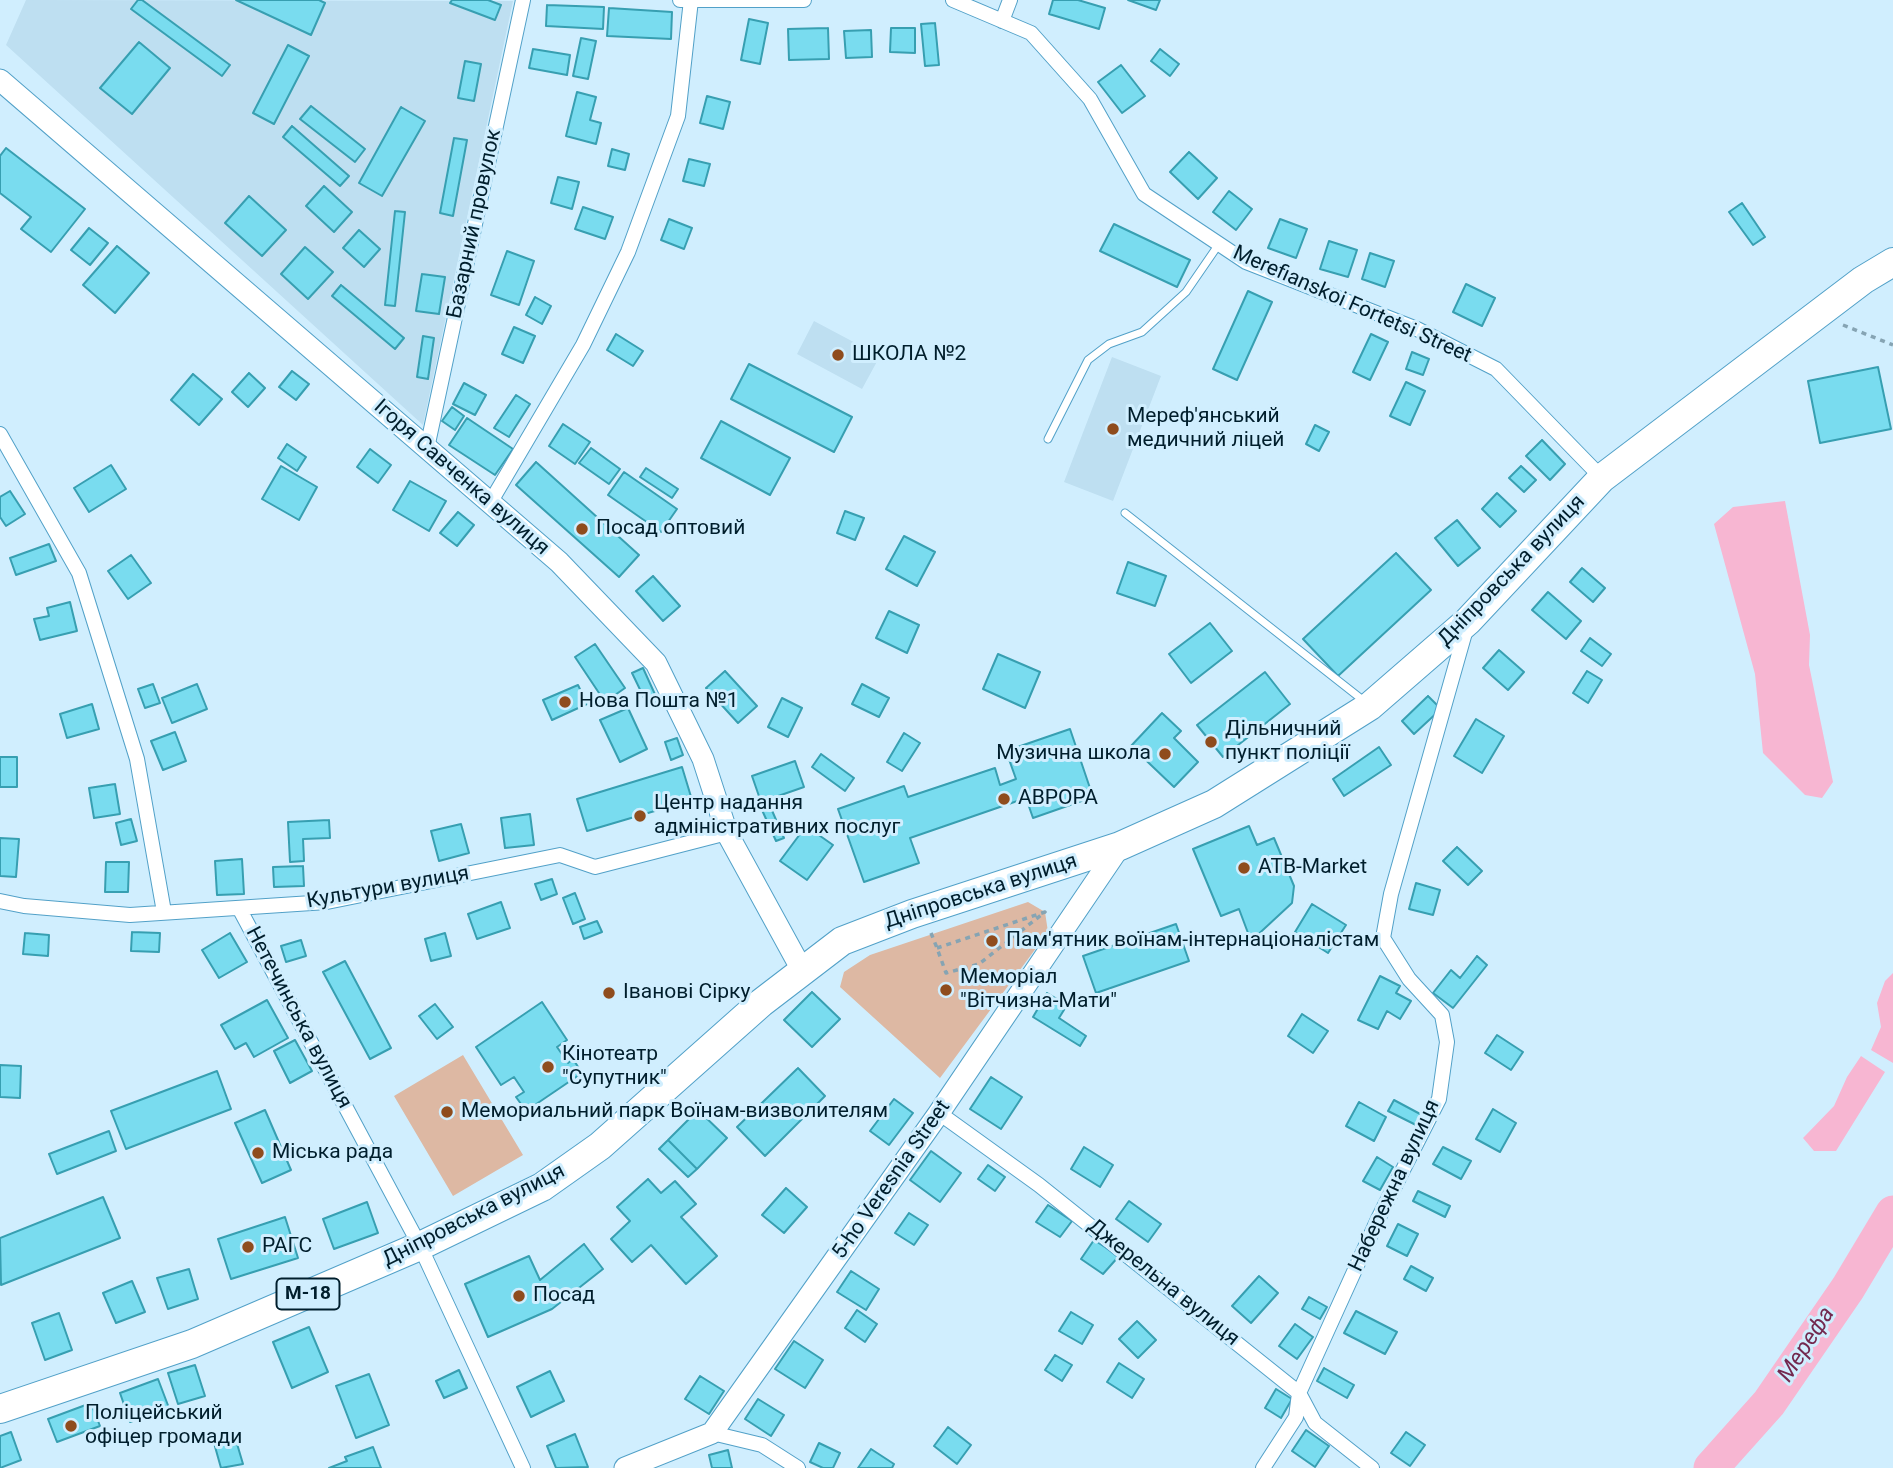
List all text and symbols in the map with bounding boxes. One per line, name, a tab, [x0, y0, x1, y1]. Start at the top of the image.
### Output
street label: Базарний провулок	[443, 127, 507, 321]
street label: Merefianskoi Fortetsi Street	[1229, 241, 1475, 369]
place label: ШКОЛА №2	[852, 342, 966, 368]
marker: ШКОЛА №2	[830, 347, 846, 363]
street label: Ігоря Савченка вулиця	[368, 395, 554, 561]
place label: Мереф'янський медичний ліцей	[1127, 404, 1284, 454]
marker: Мереф'янський медичний ліцей	[1105, 421, 1121, 437]
street label: Дніпровська вулиця	[1433, 490, 1591, 652]
place label: Посад оптовий	[596, 516, 745, 542]
marker: Посад оптовий	[574, 521, 590, 537]
place label: Нова Пошта №1	[579, 689, 739, 715]
marker: Нова Пошта №1	[557, 694, 573, 710]
place label: Дільничний пункт поліції	[1225, 717, 1350, 767]
marker: Дільничний пункт поліції	[1203, 734, 1219, 750]
place label: Музична школа	[996, 741, 1151, 767]
marker: Музична школа	[1157, 746, 1173, 762]
place label: АВРОРА	[1018, 786, 1098, 812]
place label: Центр надання адміністративних послуг	[654, 791, 900, 841]
marker: АВРОРА	[996, 791, 1012, 807]
marker: Центр надання адміністративних послуг	[632, 808, 648, 824]
street label: Дніпровська вулиця	[882, 849, 1080, 935]
place label: ATB-Market	[1258, 855, 1367, 881]
marker: ATB-Market	[1236, 860, 1252, 876]
street label: Культури вулиця	[305, 861, 471, 915]
street label: Нетечинська вулиця	[239, 923, 357, 1113]
place label: Пам'ятник воїнам-інтернаціоналістам	[1006, 928, 1379, 954]
marker: Пам'ятник воїнам-інтернаціоналістам	[984, 933, 1000, 949]
place label: Меморіал "Вітчизна-Мати"	[960, 965, 1117, 1015]
place label: Іванові Сірку	[623, 980, 750, 1006]
marker: Меморіал "Вітчизна-Мати"	[938, 982, 954, 998]
marker: Іванові Сірку	[601, 985, 617, 1001]
place label: Кінотеатр "Супутник"	[562, 1042, 667, 1092]
marker: Кінотеатр "Супутник"	[540, 1059, 556, 1075]
street label: 5-ho Veresnia Street	[828, 1096, 956, 1264]
street label: Набережна вулиця	[1344, 1096, 1446, 1276]
place label: Мемориальний парк Воїнам-визволителям	[461, 1099, 888, 1125]
marker: Мемориальний парк Воїнам-визволителям	[439, 1104, 455, 1120]
place label: Міська рада	[272, 1140, 393, 1166]
marker: Міська рада	[250, 1145, 266, 1161]
street label: Дніпровська вулиця	[379, 1159, 569, 1273]
street label: Джерельна вулиця	[1082, 1214, 1244, 1352]
place label: РАГС	[262, 1234, 312, 1260]
marker: РАГС	[240, 1239, 256, 1255]
road number: М-18	[276, 1278, 340, 1310]
place label: Посад	[533, 1283, 595, 1309]
marker: Посад	[511, 1288, 527, 1304]
water label: Мерефа	[1773, 1302, 1841, 1388]
place label: Поліцейський офіцер громади	[85, 1401, 242, 1451]
marker: Поліцейський офіцер громади	[63, 1418, 79, 1434]

